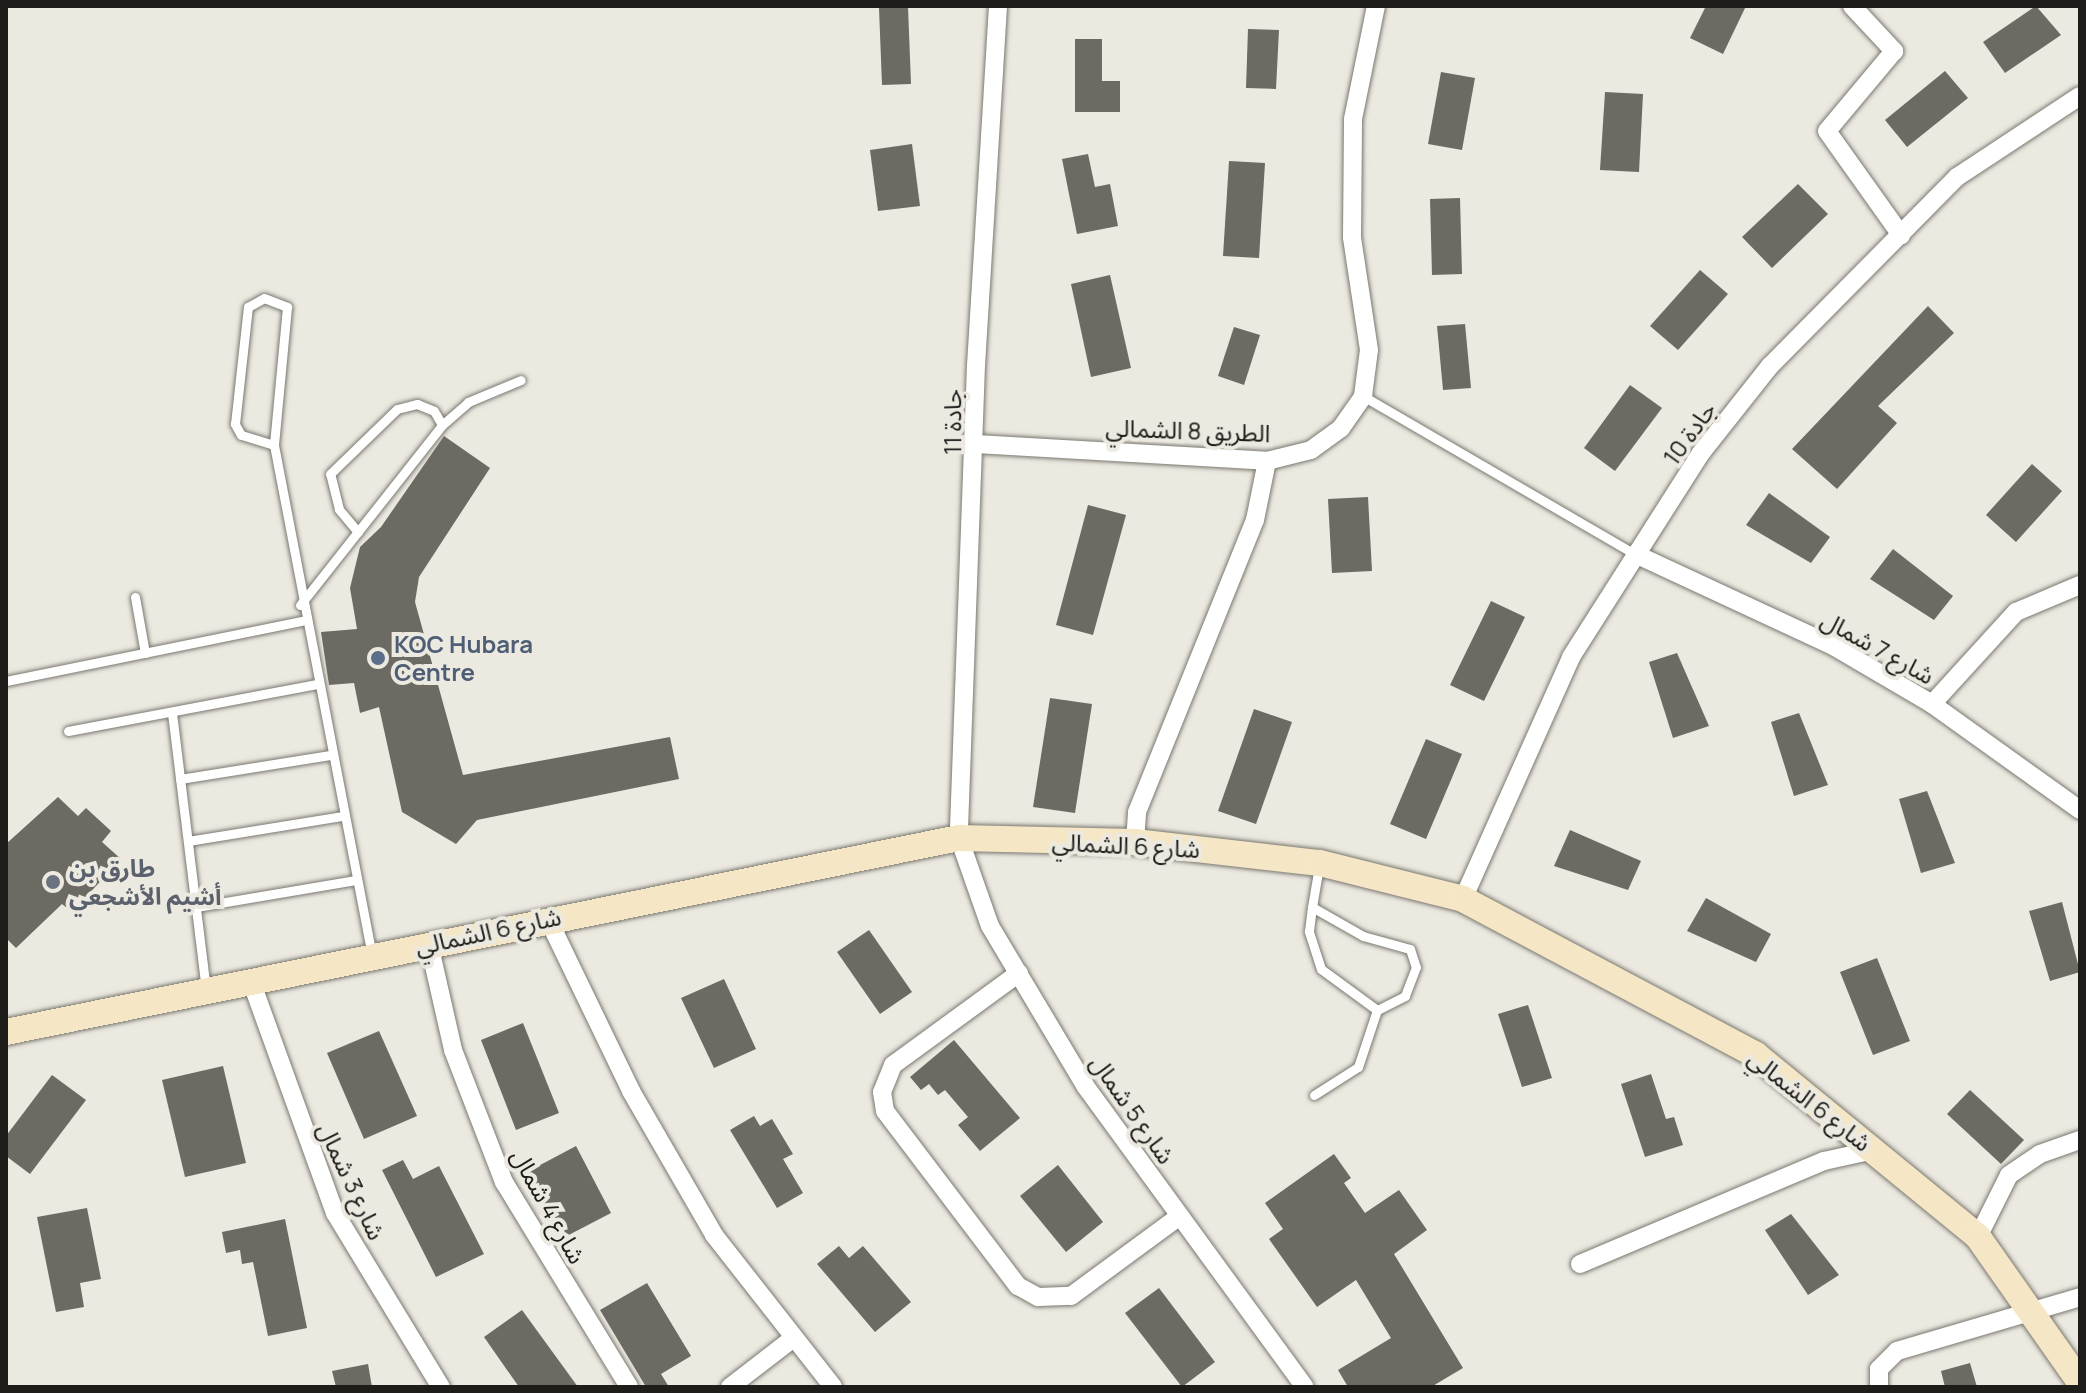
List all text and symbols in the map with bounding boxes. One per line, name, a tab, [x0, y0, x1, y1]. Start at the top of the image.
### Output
street label: جادة 11	[938, 389, 966, 455]
street label: جادة 10	[1656, 396, 1722, 470]
street label: الطريق 8 الشمالي	[1105, 413, 1271, 447]
street label: شارع 7 شمال	[1816, 604, 1940, 690]
place label: KOC Hubara Centre	[394, 630, 533, 686]
marker: KOC Hubara Centre	[369, 649, 387, 667]
street label: شارع 6 الشمالي	[1051, 827, 1201, 863]
place label: طارق بن أشيم الأشجعي	[69, 854, 221, 910]
marker: طارق بن أشيم الأشجعي	[44, 873, 62, 891]
street label: شارع 6 الشمالي	[412, 901, 564, 961]
street label: شارع 6 الشمالي	[1743, 1043, 1877, 1157]
street label: شارع 5 شمال	[1085, 1049, 1181, 1169]
street label: شارع 3 شمال	[312, 1118, 392, 1244]
street label: شارع 4 شمال	[506, 1144, 592, 1268]

